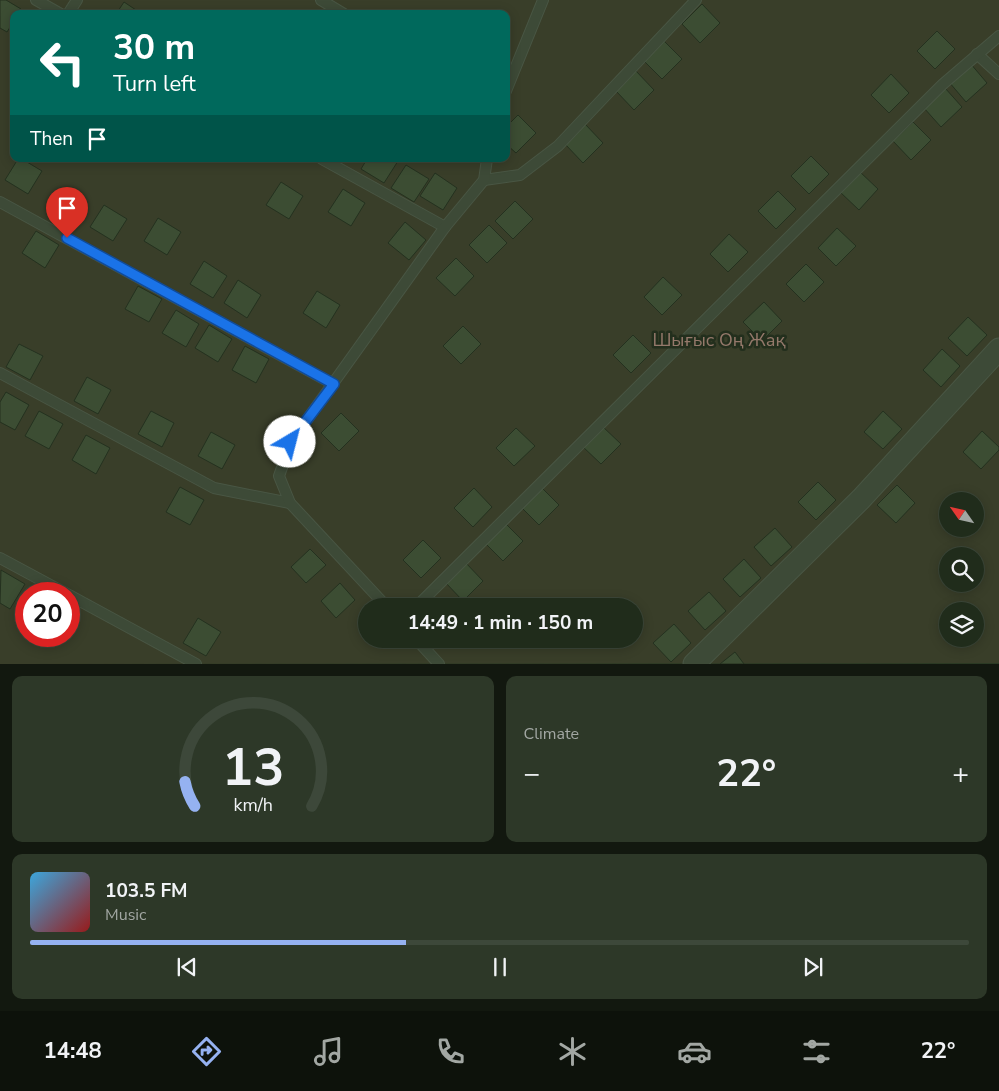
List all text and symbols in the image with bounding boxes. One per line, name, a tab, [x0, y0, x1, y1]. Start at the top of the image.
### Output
text: 30 m	[113, 24, 195, 71]
icon: left	[30, 30, 95, 95]
text: Turn left	[113, 69, 196, 99]
icon: arrive	[83, 125, 111, 153]
text: Then	[30, 126, 73, 152]
pin	[46, 187, 88, 238]
icon: arrive	[53, 194, 81, 222]
park label: Шығыс Оң Жақ	[652, 328, 786, 352]
position arrow	[263, 415, 315, 467]
north arrow	[939, 492, 984, 538]
map controls	[939, 492, 984, 647]
button: search	[939, 547, 984, 592]
speed limit sign: 20	[15, 582, 80, 647]
button: layers	[939, 602, 984, 647]
text: 14:49 · 1 min · 150 m	[408, 610, 593, 636]
text: Climate	[524, 723, 579, 745]
text: 13	[222, 732, 284, 803]
text: 22°	[716, 748, 776, 799]
text: −	[524, 755, 540, 793]
text: +	[952, 755, 969, 793]
text: km/h	[233, 793, 272, 817]
text: 103.5 FM	[105, 878, 188, 904]
text: Music	[105, 904, 146, 926]
icon: previous	[173, 953, 201, 981]
icon: pause	[486, 953, 514, 981]
icon: next	[799, 953, 827, 981]
icon: directions	[189, 1034, 224, 1069]
icon: music	[311, 1034, 346, 1069]
icon: phone	[433, 1034, 468, 1069]
icon: climate	[555, 1034, 590, 1069]
icon: car	[677, 1034, 712, 1069]
icon: filters	[799, 1034, 834, 1069]
text: 14:48	[43, 1036, 102, 1066]
text: 22°	[921, 1036, 955, 1066]

